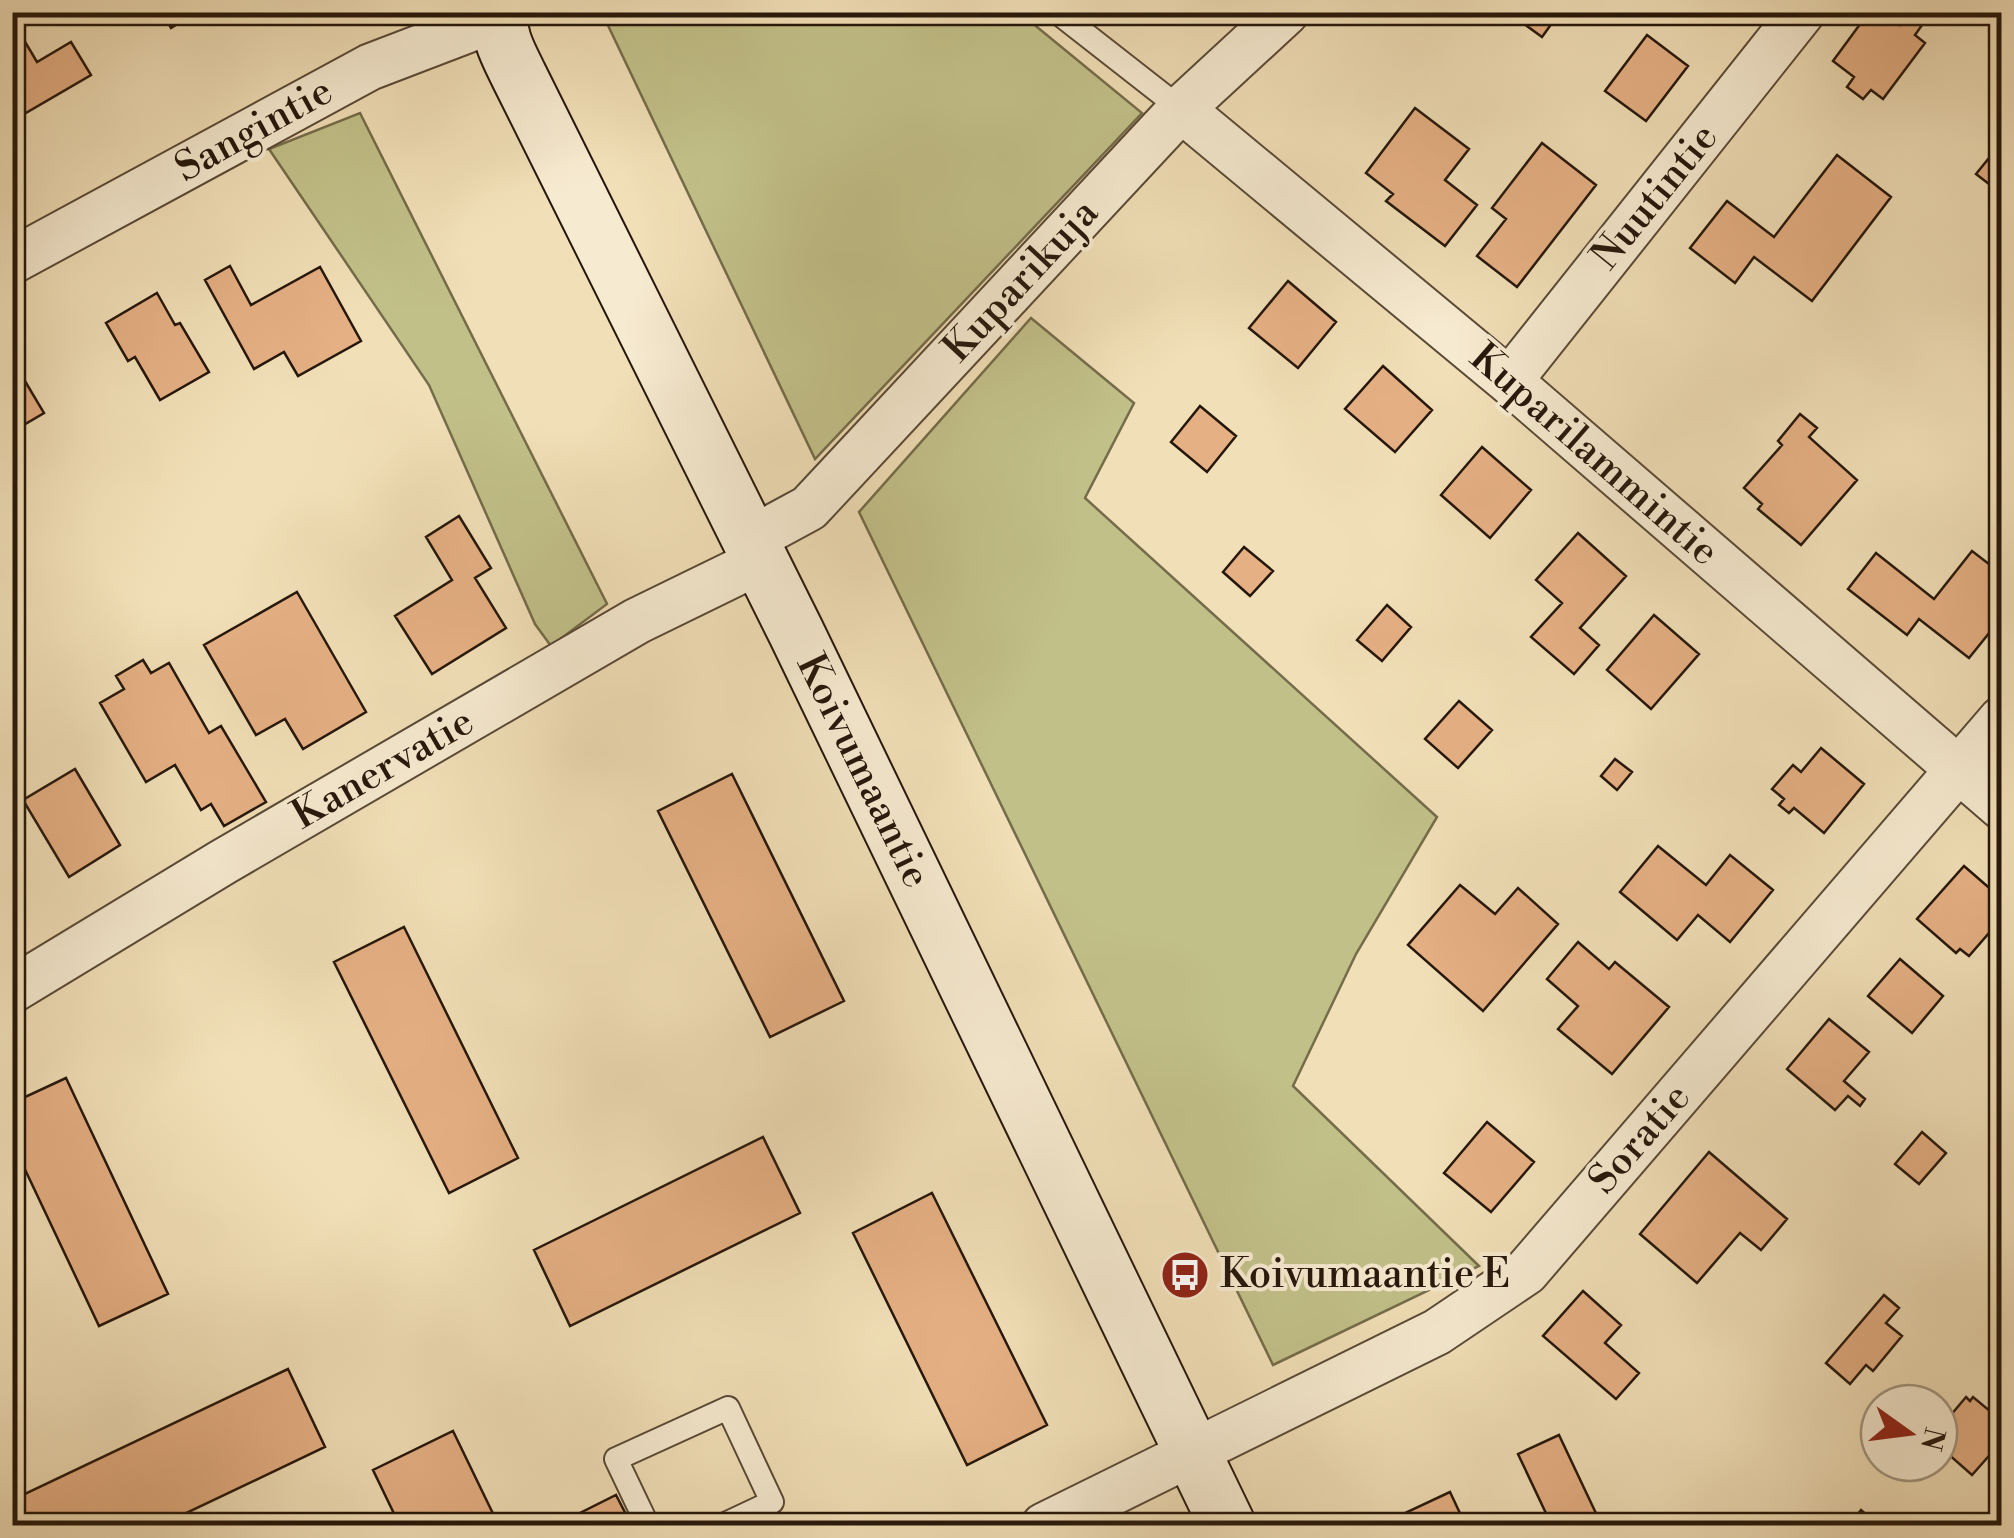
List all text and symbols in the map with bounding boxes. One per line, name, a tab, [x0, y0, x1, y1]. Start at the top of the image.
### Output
street label: Sangintie	[166, 66, 342, 195]
street label: Nuutintie	[1581, 114, 1729, 280]
street label: Kuparikuja	[933, 188, 1111, 374]
street label: Kuparilammintie	[1459, 333, 1729, 577]
street label: Koivumaantie	[785, 646, 941, 896]
street label: Kanervatie	[283, 697, 483, 841]
street label: Soratie	[1578, 1073, 1702, 1205]
bus stop icon: Koivumaantie E	[1159, 1249, 1211, 1301]
place label: Koivumaantie E	[1220, 1250, 1510, 1300]
north arrow	[1859, 1383, 1959, 1483]
text: N	[1912, 1424, 1951, 1454]

